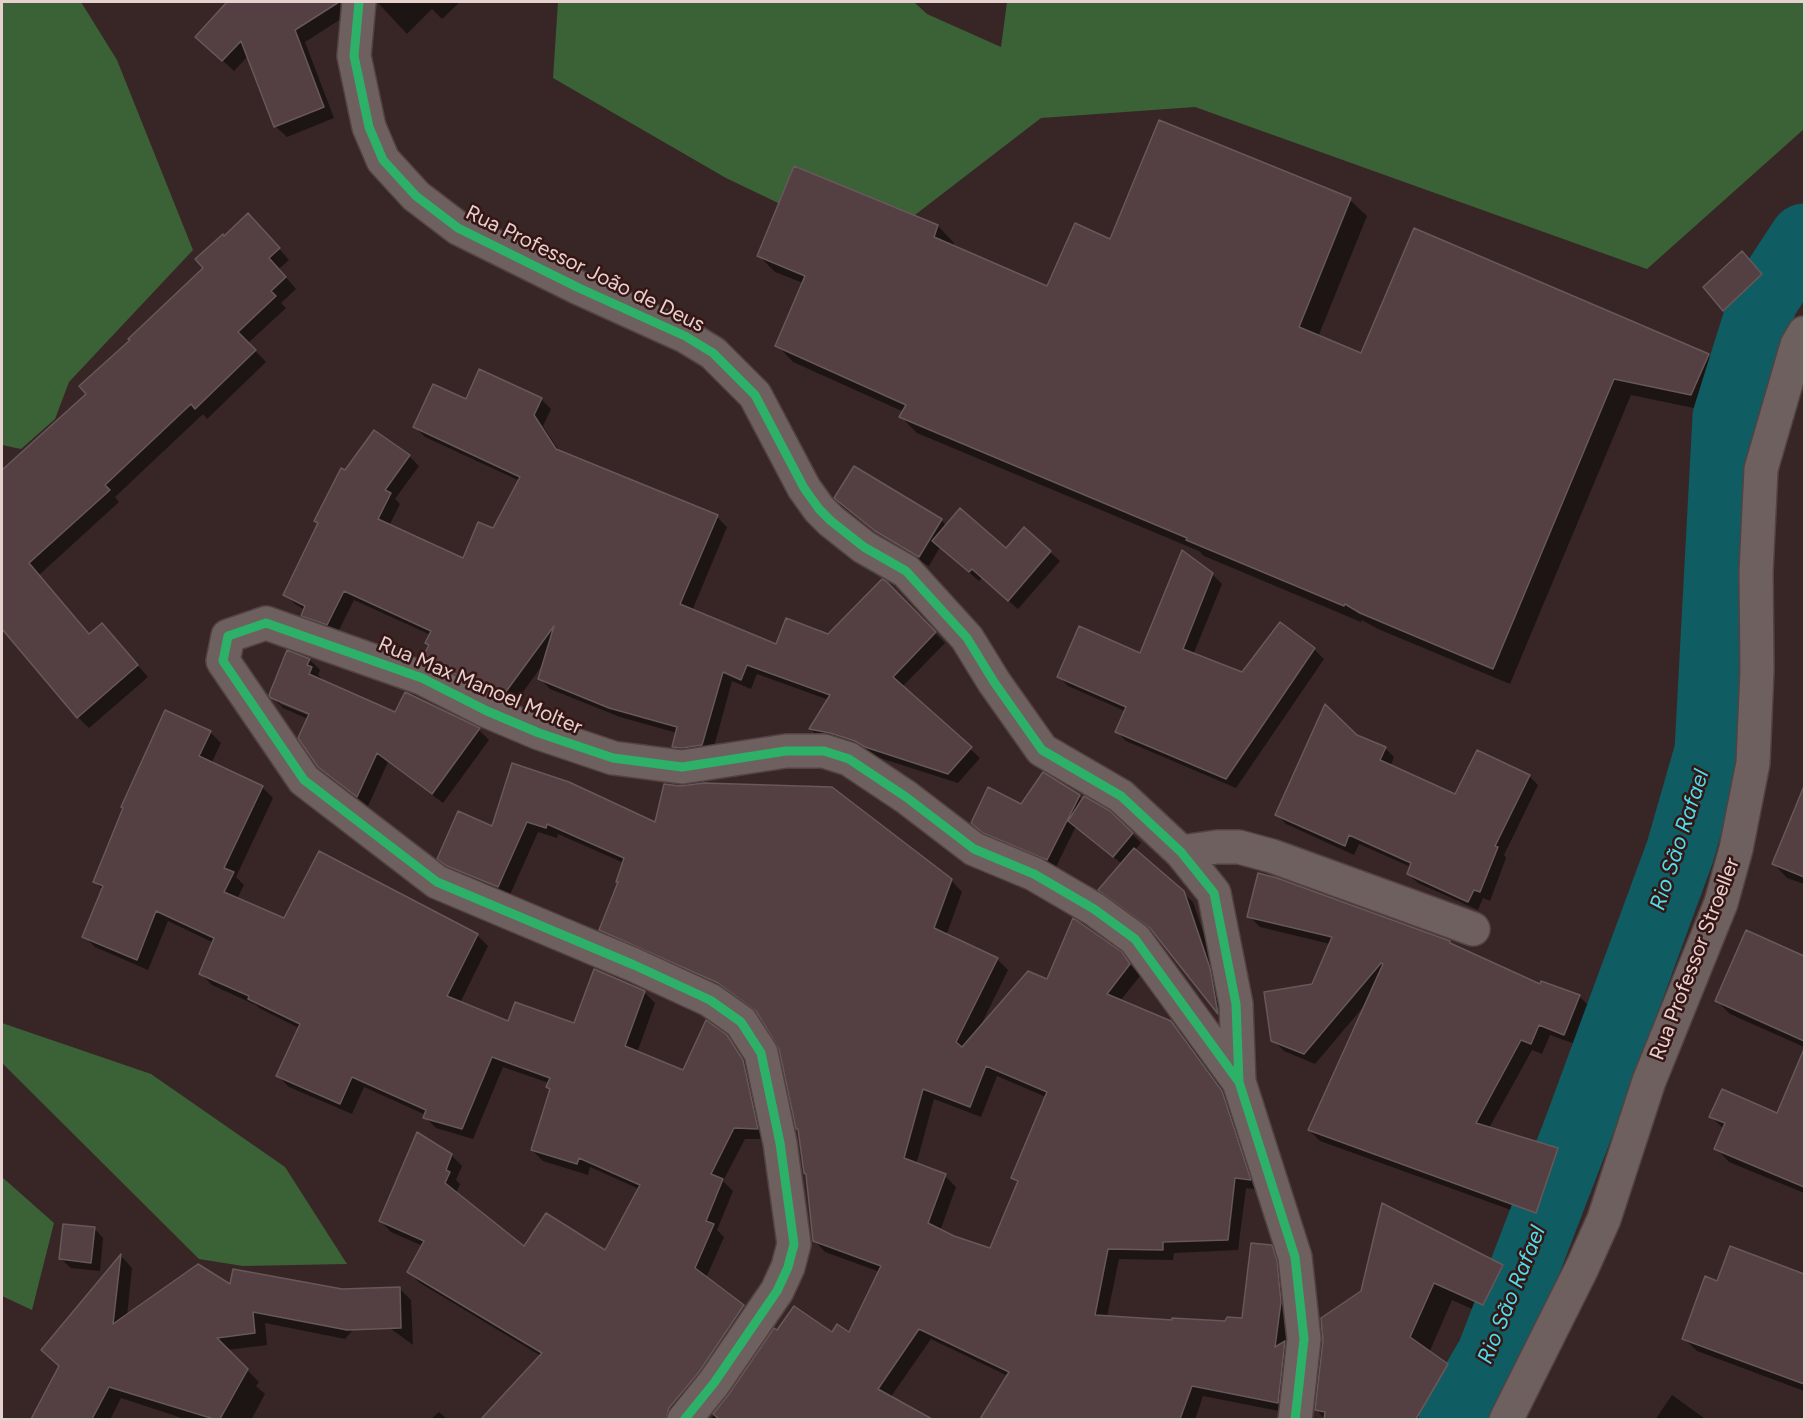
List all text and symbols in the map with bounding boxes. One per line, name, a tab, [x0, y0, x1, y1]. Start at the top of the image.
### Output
street label: Rua Professor João de Deus	[461, 200, 709, 338]
street label: Rua Max Manoel Molter	[374, 632, 586, 740]
water label: Rio São Rafael	[1645, 766, 1715, 914]
street label: Rua Professor Stroeller	[1645, 854, 1745, 1064]
water label: Rio São Rafael	[1472, 1222, 1552, 1368]

